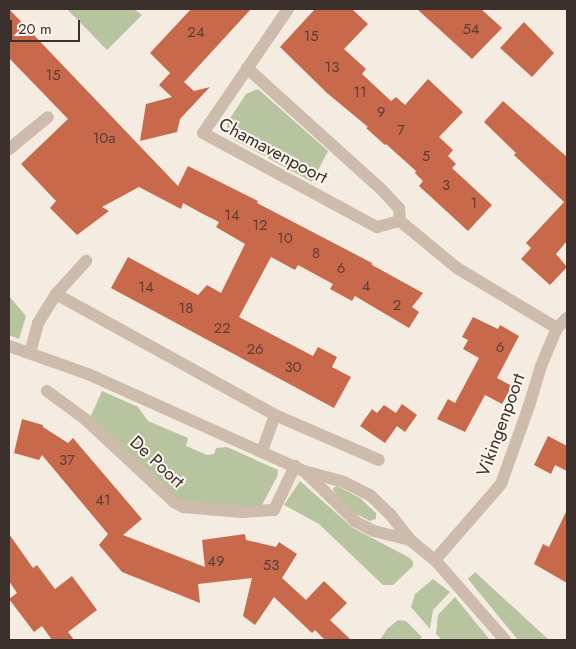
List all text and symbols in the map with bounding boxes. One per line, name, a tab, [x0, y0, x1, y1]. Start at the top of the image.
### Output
scale bar	[12, 10, 82, 42]
text: 20 m	[18, 18, 52, 40]
house number: 54	[462, 21, 480, 39]
house number: 24	[187, 24, 205, 42]
house number: 15	[303, 28, 319, 46]
house number: 13	[325, 59, 339, 77]
house number: 15	[45, 67, 61, 85]
house number: 11	[353, 84, 367, 102]
house number: 9	[377, 104, 385, 122]
street label: Chamavenpoort	[215, 113, 331, 189]
house number: 7	[397, 122, 405, 140]
house number: 10a	[93, 130, 115, 148]
house number: 5	[422, 148, 430, 166]
house number: 3	[442, 177, 450, 195]
house number: 1	[471, 195, 477, 213]
house number: 14	[224, 207, 240, 225]
house number: 12	[252, 217, 268, 235]
house number: 10	[277, 230, 293, 248]
house number: 8	[312, 245, 320, 263]
house number: 6	[337, 260, 345, 278]
house number: 4	[362, 278, 370, 296]
house number: 14	[138, 279, 154, 297]
house number: 2	[393, 297, 401, 315]
house number: 18	[179, 300, 193, 318]
house number: 22	[213, 320, 231, 338]
house number: 6	[496, 339, 504, 357]
house number: 26	[246, 341, 264, 359]
house number: 30	[284, 359, 302, 377]
street label: Vikingenpoort	[472, 371, 530, 479]
street label: De Poort	[125, 431, 189, 493]
house number: 37	[59, 452, 75, 470]
house number: 41	[95, 492, 111, 510]
house number: 49	[207, 553, 225, 571]
house number: 53	[263, 557, 279, 575]

